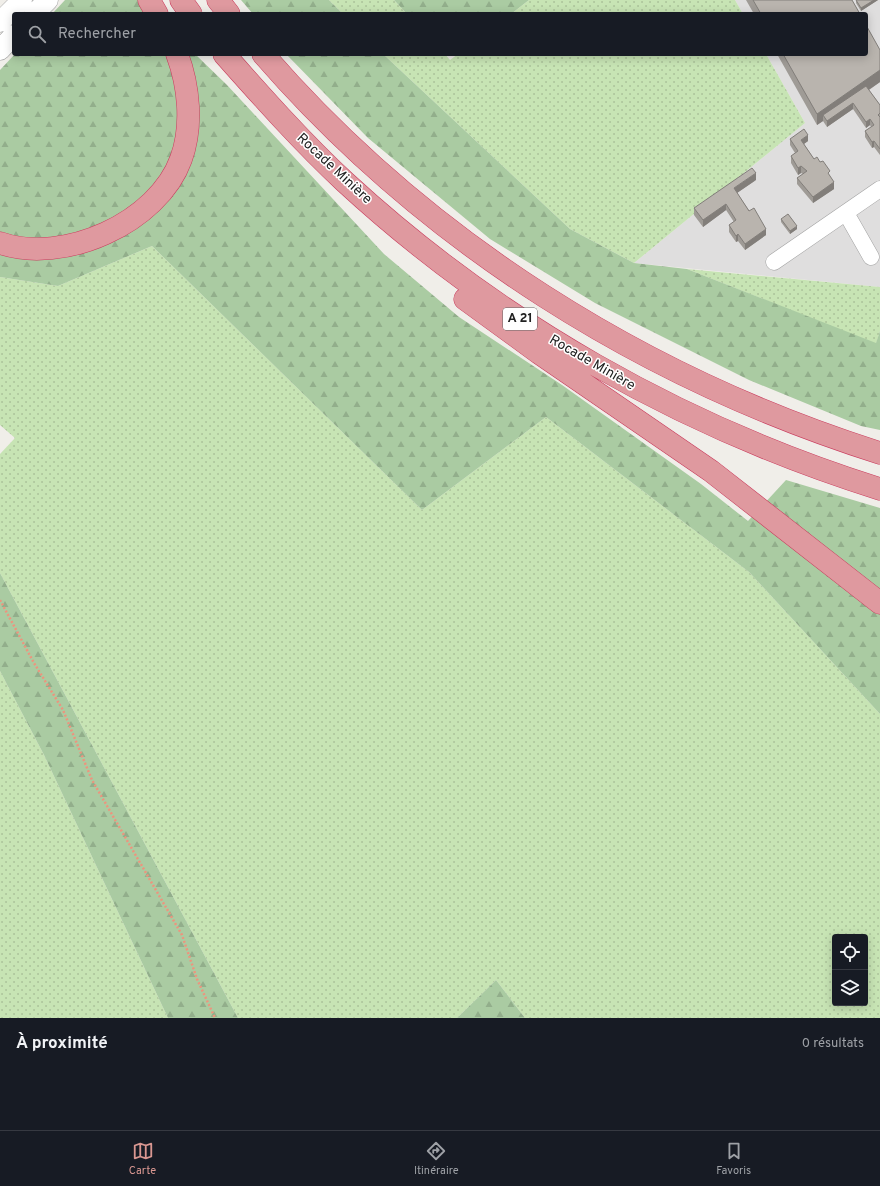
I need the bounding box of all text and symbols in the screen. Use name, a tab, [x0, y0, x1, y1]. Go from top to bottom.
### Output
search box	[12, 12, 868, 56]
icon: search	[26, 23, 48, 45]
text: Rechercher	[58, 25, 136, 44]
street label: Rocade Minière	[293, 130, 375, 208]
road number: A 21	[503, 308, 537, 330]
street label: Rocade Minière	[546, 332, 638, 394]
map controls	[832, 934, 868, 1006]
button: locate	[832, 934, 868, 970]
button: layers	[832, 970, 868, 1006]
text: À proximité	[16, 1033, 108, 1055]
text: 0 résultats	[802, 1036, 864, 1052]
tab: Carte	[129, 1140, 156, 1178]
tab: Itinéraire	[414, 1140, 459, 1178]
tab: Favoris	[716, 1140, 751, 1178]

